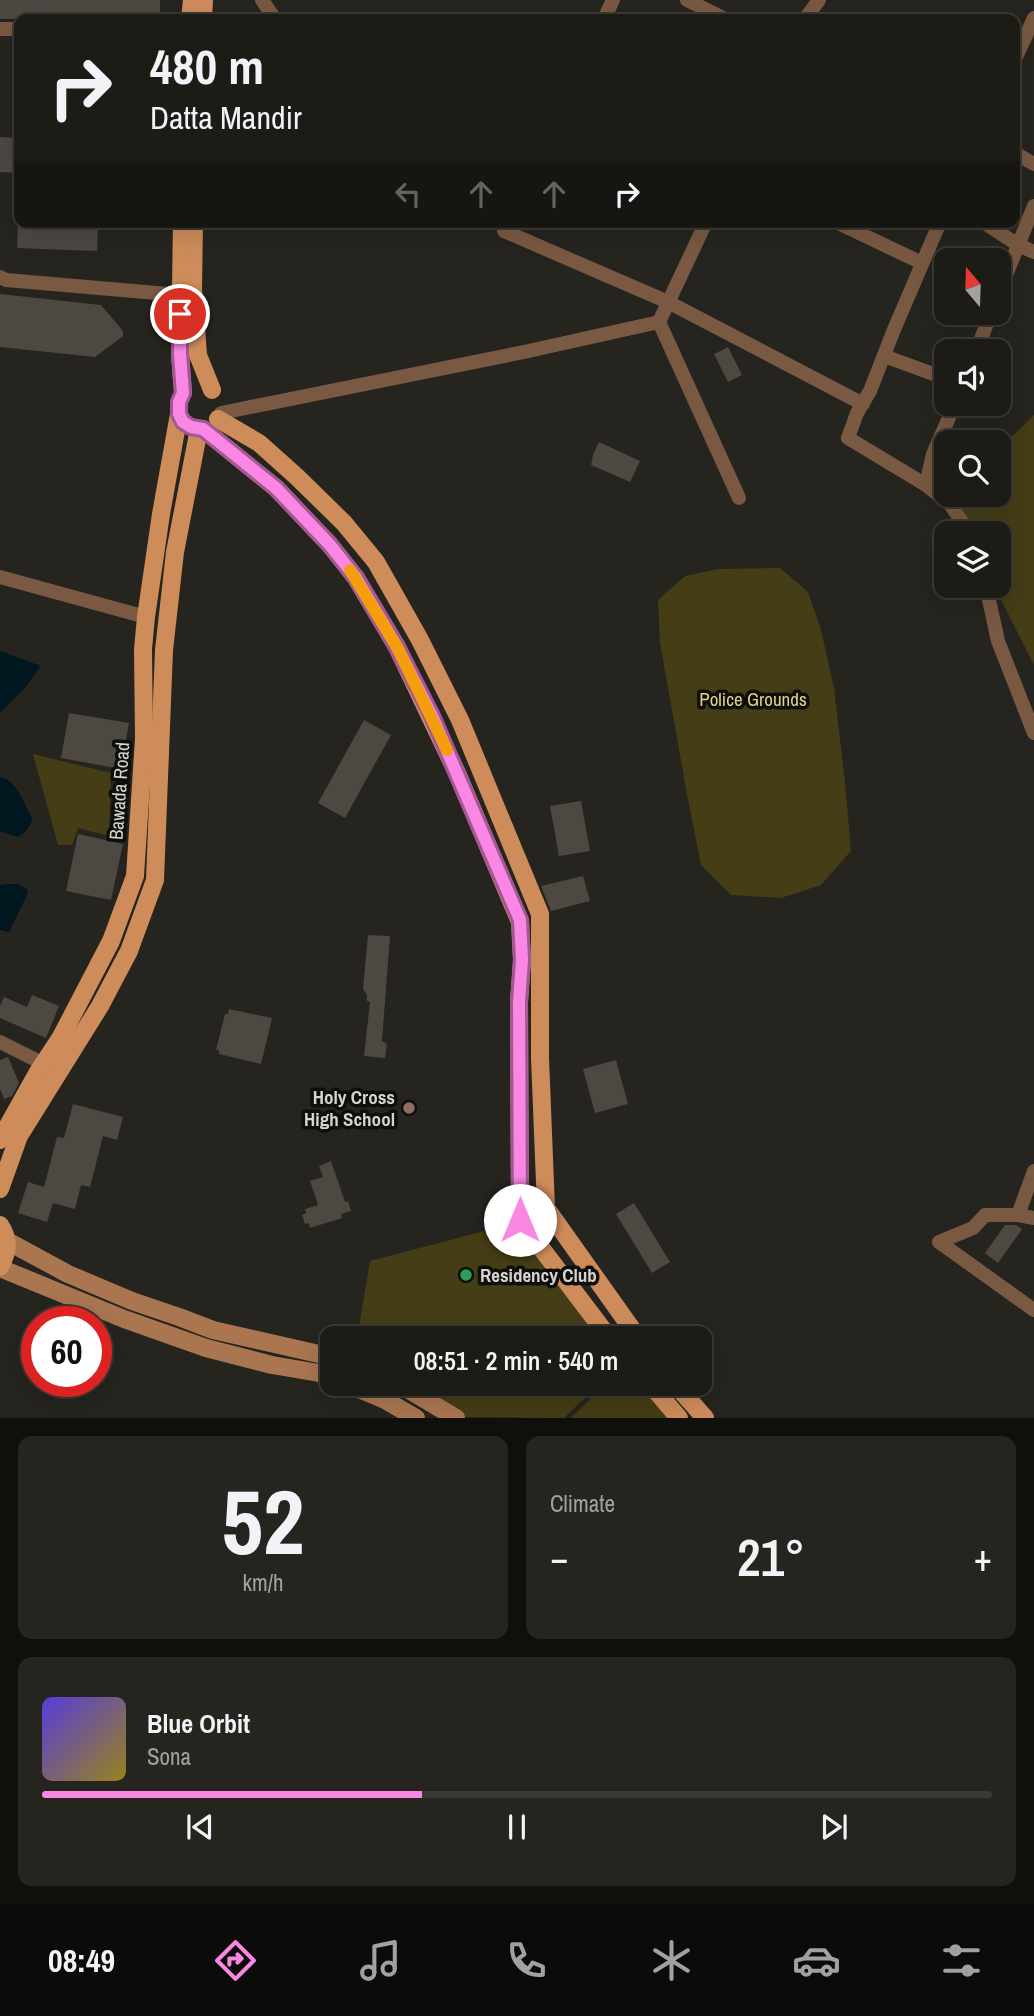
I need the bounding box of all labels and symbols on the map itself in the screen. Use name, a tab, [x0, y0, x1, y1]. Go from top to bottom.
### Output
north arrow	[934, 248, 1012, 326]
pin	[150, 284, 210, 344]
park label: Police Grounds	[699, 686, 807, 712]
street label: Bawada Road	[103, 741, 135, 841]
place label: Holy Cross High School	[304, 1084, 395, 1132]
marker: Holy Cross High School	[401, 1100, 417, 1116]
position arrow	[483, 1183, 557, 1257]
place label: Residency Club	[480, 1262, 597, 1288]
marker: Residency Club	[458, 1267, 474, 1283]
speed limit sign: 60	[21, 1306, 112, 1397]

